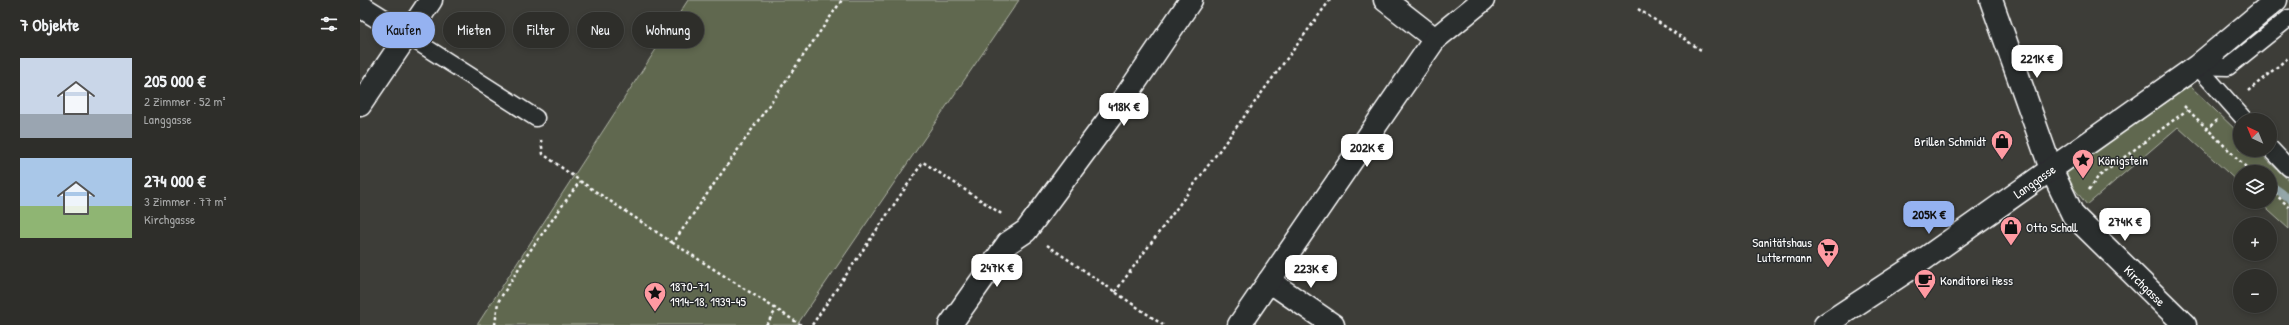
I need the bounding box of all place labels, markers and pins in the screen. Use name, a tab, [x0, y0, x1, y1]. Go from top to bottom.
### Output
pin: 221K €	[2004, 45, 2070, 79]
pin: 418K €	[1091, 93, 1157, 127]
shop icon: Brillen Schmidt	[1989, 128, 2015, 161]
place label: Brillen Schmidt	[1914, 132, 1987, 150]
pin: 202K €	[1334, 134, 1400, 168]
place icon: Königstein	[2070, 147, 2096, 180]
place label: Königstein	[2098, 151, 2148, 169]
pin: 205K €	[1896, 201, 1962, 235]
pin: 274K €	[2092, 208, 2158, 242]
shop icon: Otto Schall	[1998, 214, 2024, 247]
place label: Otto Schall	[2026, 218, 2078, 236]
place label: Sanitätshaus Luttermann	[1752, 233, 1812, 266]
supermarket icon: Sanitätshaus Luttermann	[1815, 236, 1841, 269]
pin: 247K €	[964, 254, 1030, 288]
pin: 223K €	[1278, 255, 1344, 289]
cafe icon: Konditorei Hess	[1912, 267, 1938, 300]
place label: Konditorei Hess	[1940, 271, 2013, 289]
place label: 1870-71, 1914-18, 1939-45	[670, 277, 747, 310]
place icon: 1870-71, 1914-18, 1939-45	[642, 280, 668, 313]

